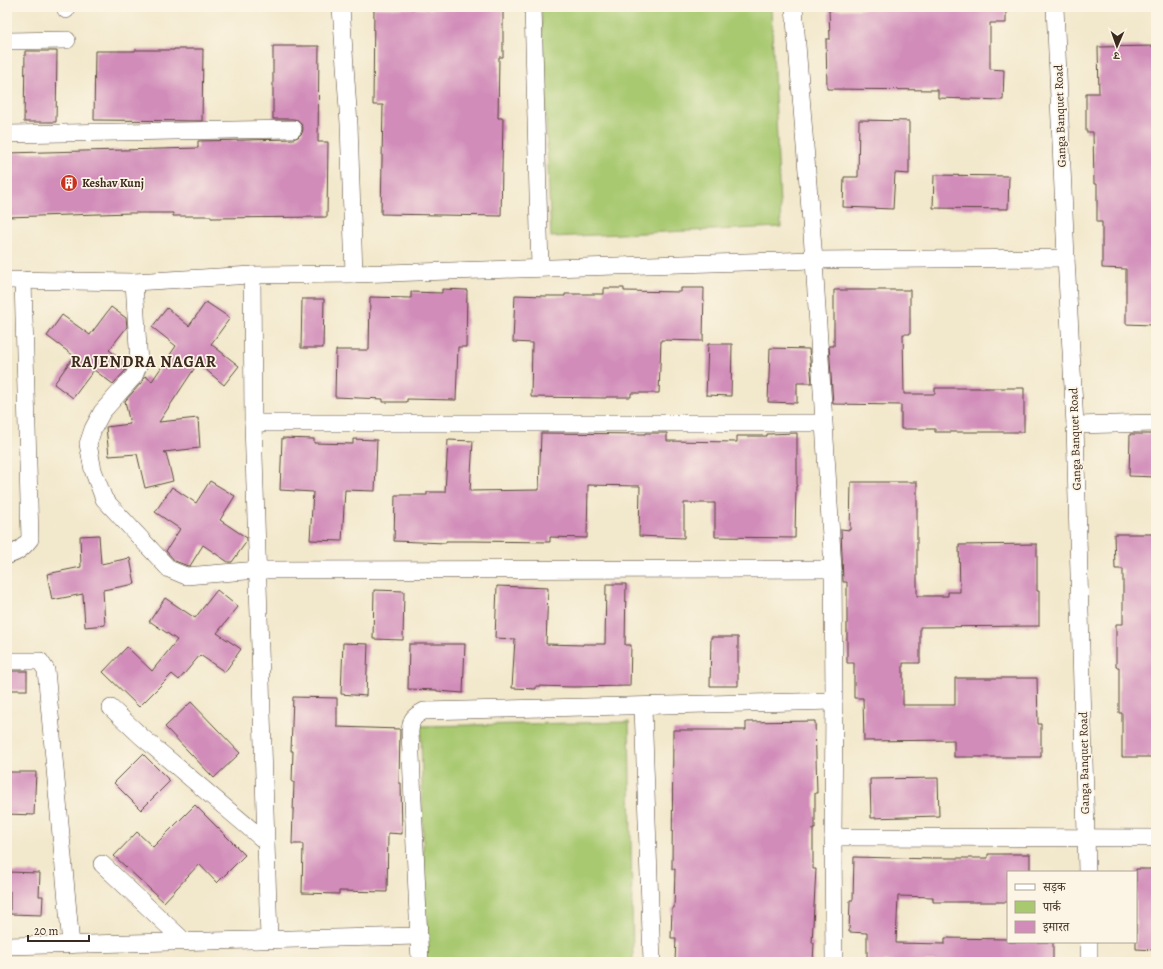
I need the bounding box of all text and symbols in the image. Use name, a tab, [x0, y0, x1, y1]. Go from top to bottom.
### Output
north arrow	[1097, 26, 1137, 66]
text: उ	[1112, 48, 1121, 63]
street label: Ganga Banquet Road	[1050, 64, 1070, 168]
building icon: Keshav Kunj	[59, 173, 79, 193]
place label: Keshav Kunj	[82, 175, 144, 191]
district label: RAJENDRA NAGAR	[71, 351, 217, 373]
street label: Ganga Banquet Road	[1065, 387, 1085, 491]
street label: Ganga Banquet Road	[1075, 711, 1093, 814]
legend	[1007, 871, 1137, 943]
text: सड़क	[1042, 879, 1067, 895]
text: पार्क	[1042, 899, 1062, 915]
scale bar	[28, 917, 89, 943]
text: इमारत	[1042, 919, 1070, 935]
text: 20 m	[34, 923, 58, 939]

